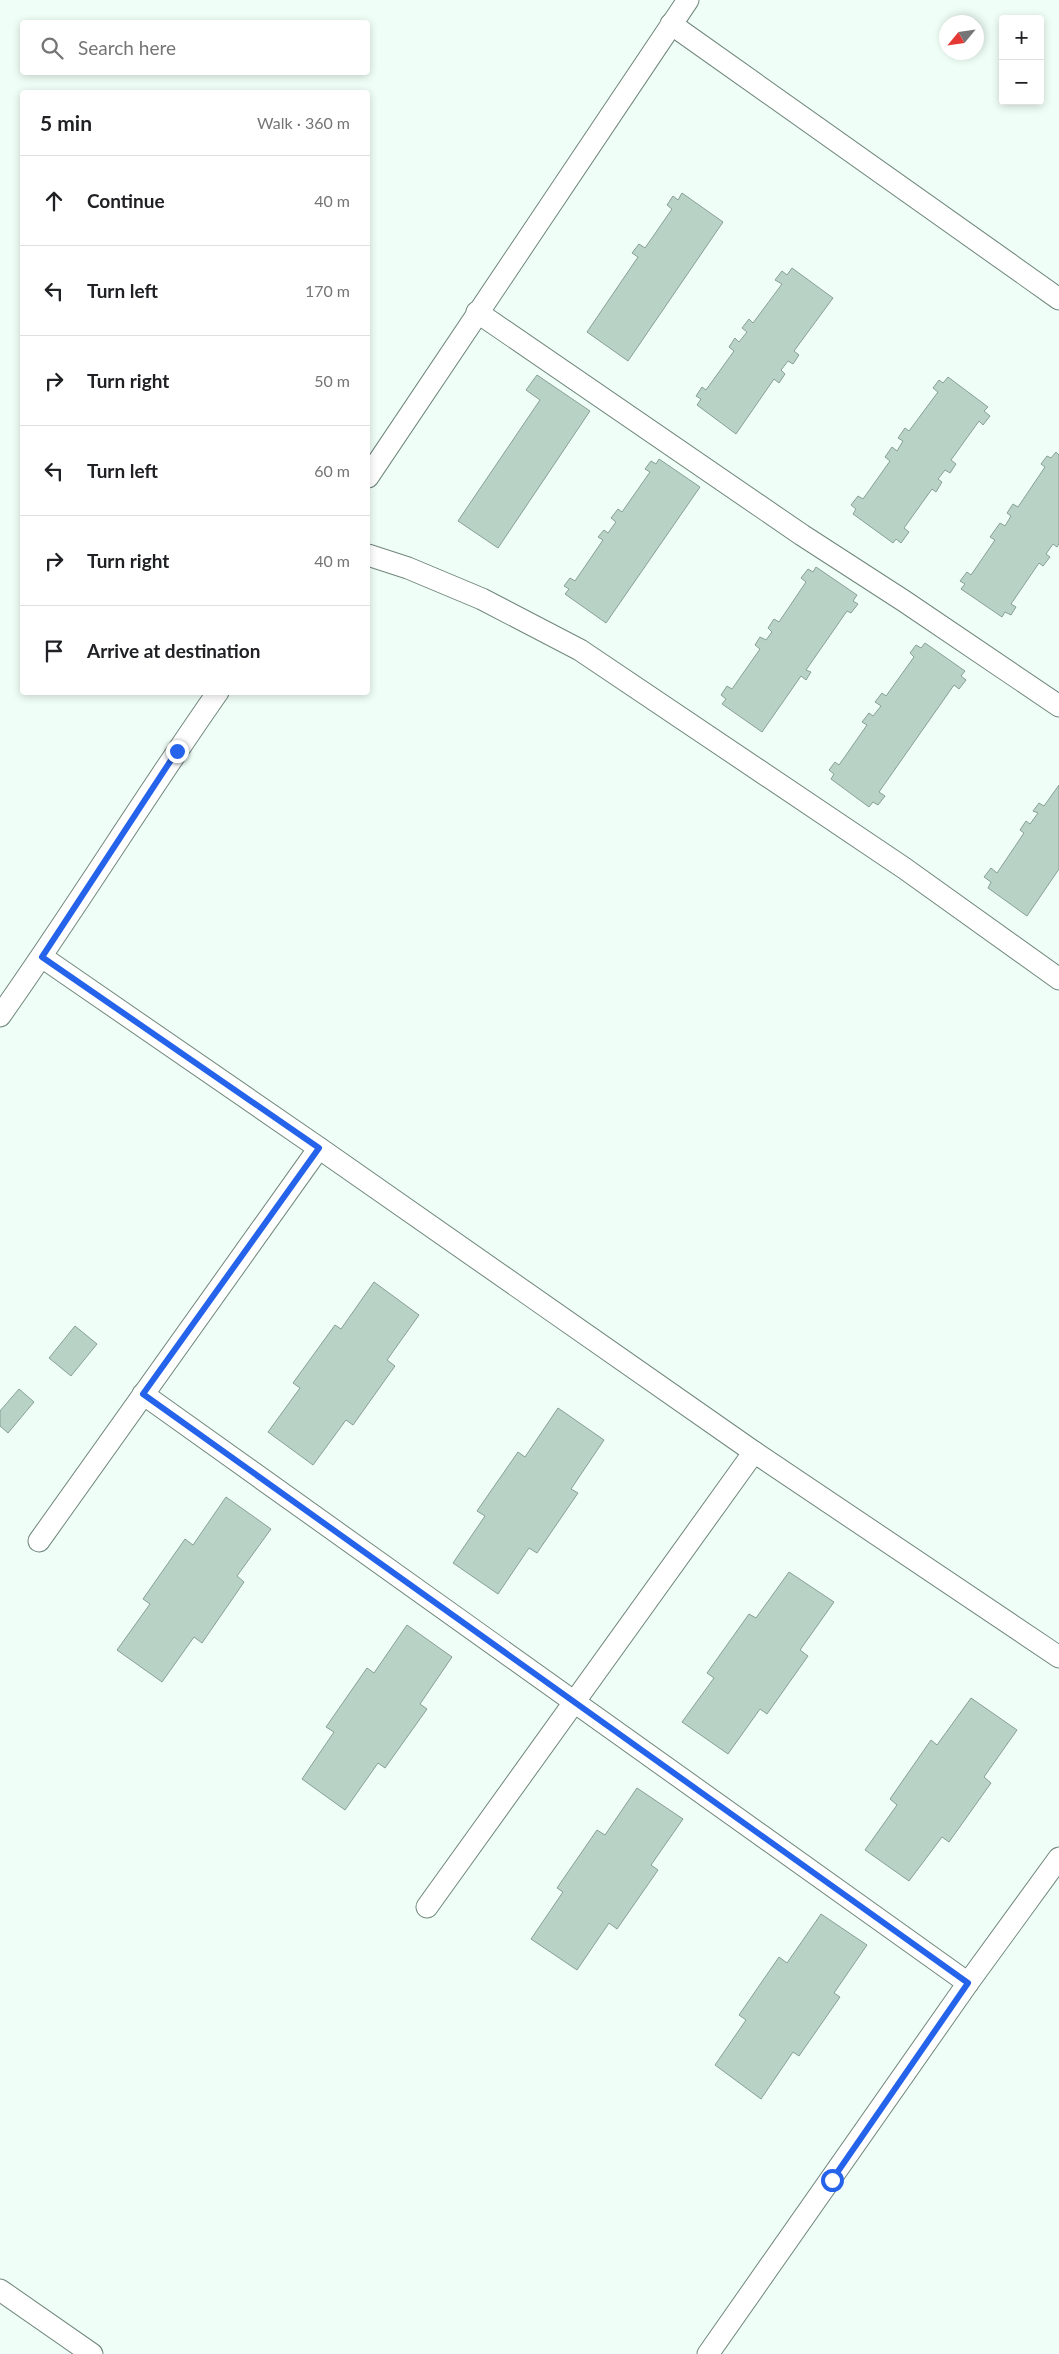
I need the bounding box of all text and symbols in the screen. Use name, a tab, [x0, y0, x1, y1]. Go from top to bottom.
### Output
north arrow	[939, 15, 984, 60]
map controls	[999, 15, 1044, 105]
button: +	[999, 15, 1044, 60]
search box	[20, 20, 370, 75]
icon: search	[38, 34, 66, 62]
text: Search here	[78, 36, 176, 59]
button: −	[999, 60, 1044, 105]
text: 5 min	[40, 110, 92, 135]
text: Walk · 360 m	[257, 113, 350, 132]
icon: ahead	[40, 187, 68, 215]
text: Continue	[87, 189, 165, 212]
text: 40 m	[314, 191, 350, 210]
icon: left	[40, 277, 68, 305]
text: Turn left	[87, 279, 158, 302]
text: 170 m	[305, 281, 350, 300]
icon: right	[40, 367, 68, 395]
text: Turn right	[87, 369, 169, 392]
text: 50 m	[314, 371, 350, 390]
icon: left	[40, 457, 68, 485]
text: Turn left	[87, 459, 158, 482]
text: 60 m	[314, 461, 350, 480]
icon: right	[40, 547, 68, 575]
text: Turn right	[87, 549, 169, 572]
text: 40 m	[314, 551, 350, 570]
icon: arrive	[40, 637, 68, 665]
text: Arrive at destination	[87, 639, 260, 662]
route end	[166, 740, 189, 763]
route start	[821, 2169, 844, 2192]

